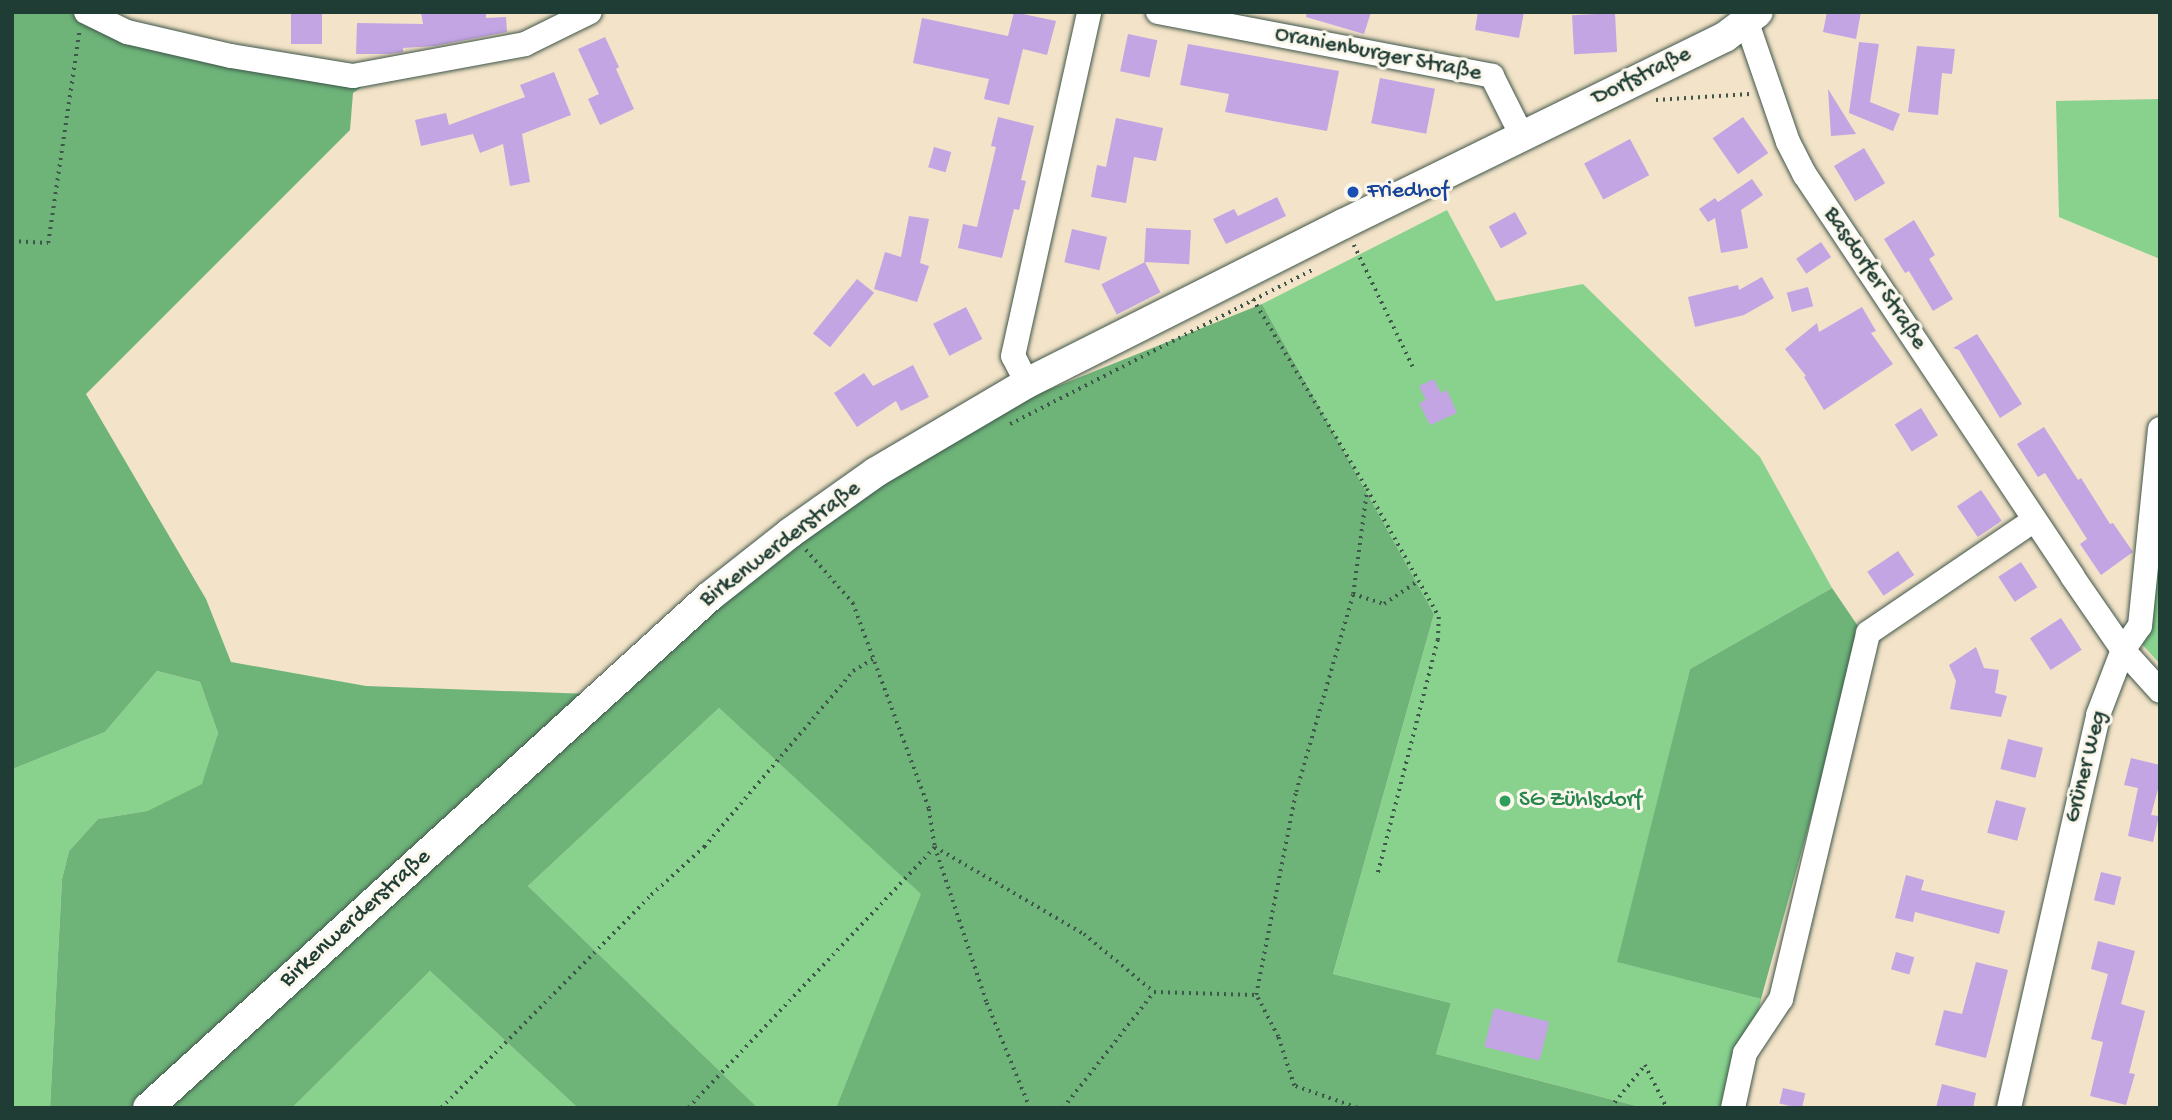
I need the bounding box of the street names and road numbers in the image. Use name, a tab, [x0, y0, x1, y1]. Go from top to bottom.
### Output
street label: Oranienburger Straße	[1272, 21, 1484, 89]
street label: Dorfstraße	[1588, 41, 1696, 113]
street label: Basdorfer Straße	[1816, 203, 1932, 355]
street label: Birkenwerderstraße	[695, 476, 867, 614]
street label: Grüner Weg	[2060, 708, 2114, 826]
street label: Birkenwerderstraße	[275, 844, 437, 994]

